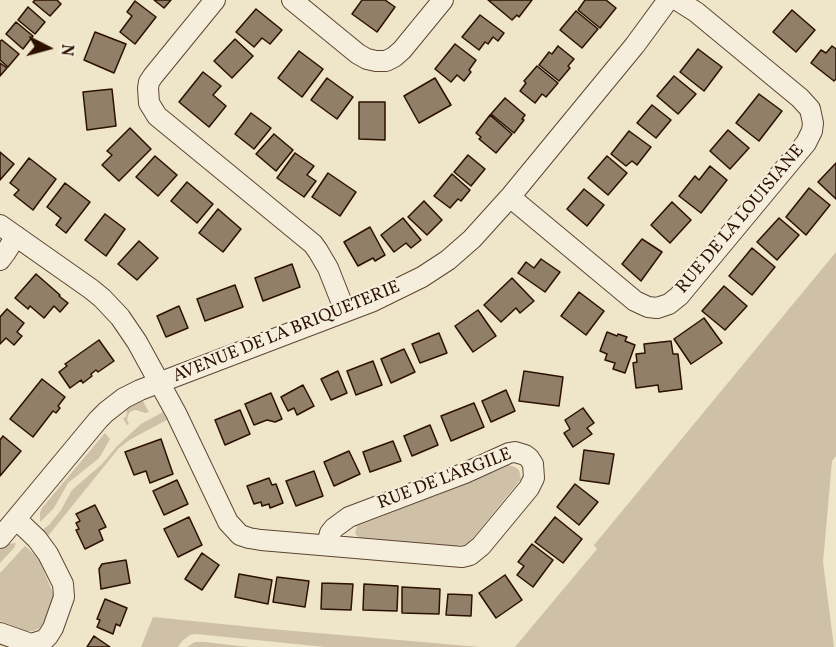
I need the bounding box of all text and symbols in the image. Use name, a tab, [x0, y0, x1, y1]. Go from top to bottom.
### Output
north arrow	[18, 18, 78, 78]
text: N	[54, 43, 77, 57]
street label: RUE DE LA LOUISIANE	[672, 141, 810, 299]
street label: AVENUE DE LA BRIQUETERIE	[170, 277, 404, 389]
street label: RUE DE L'ARGILE	[375, 444, 515, 516]

